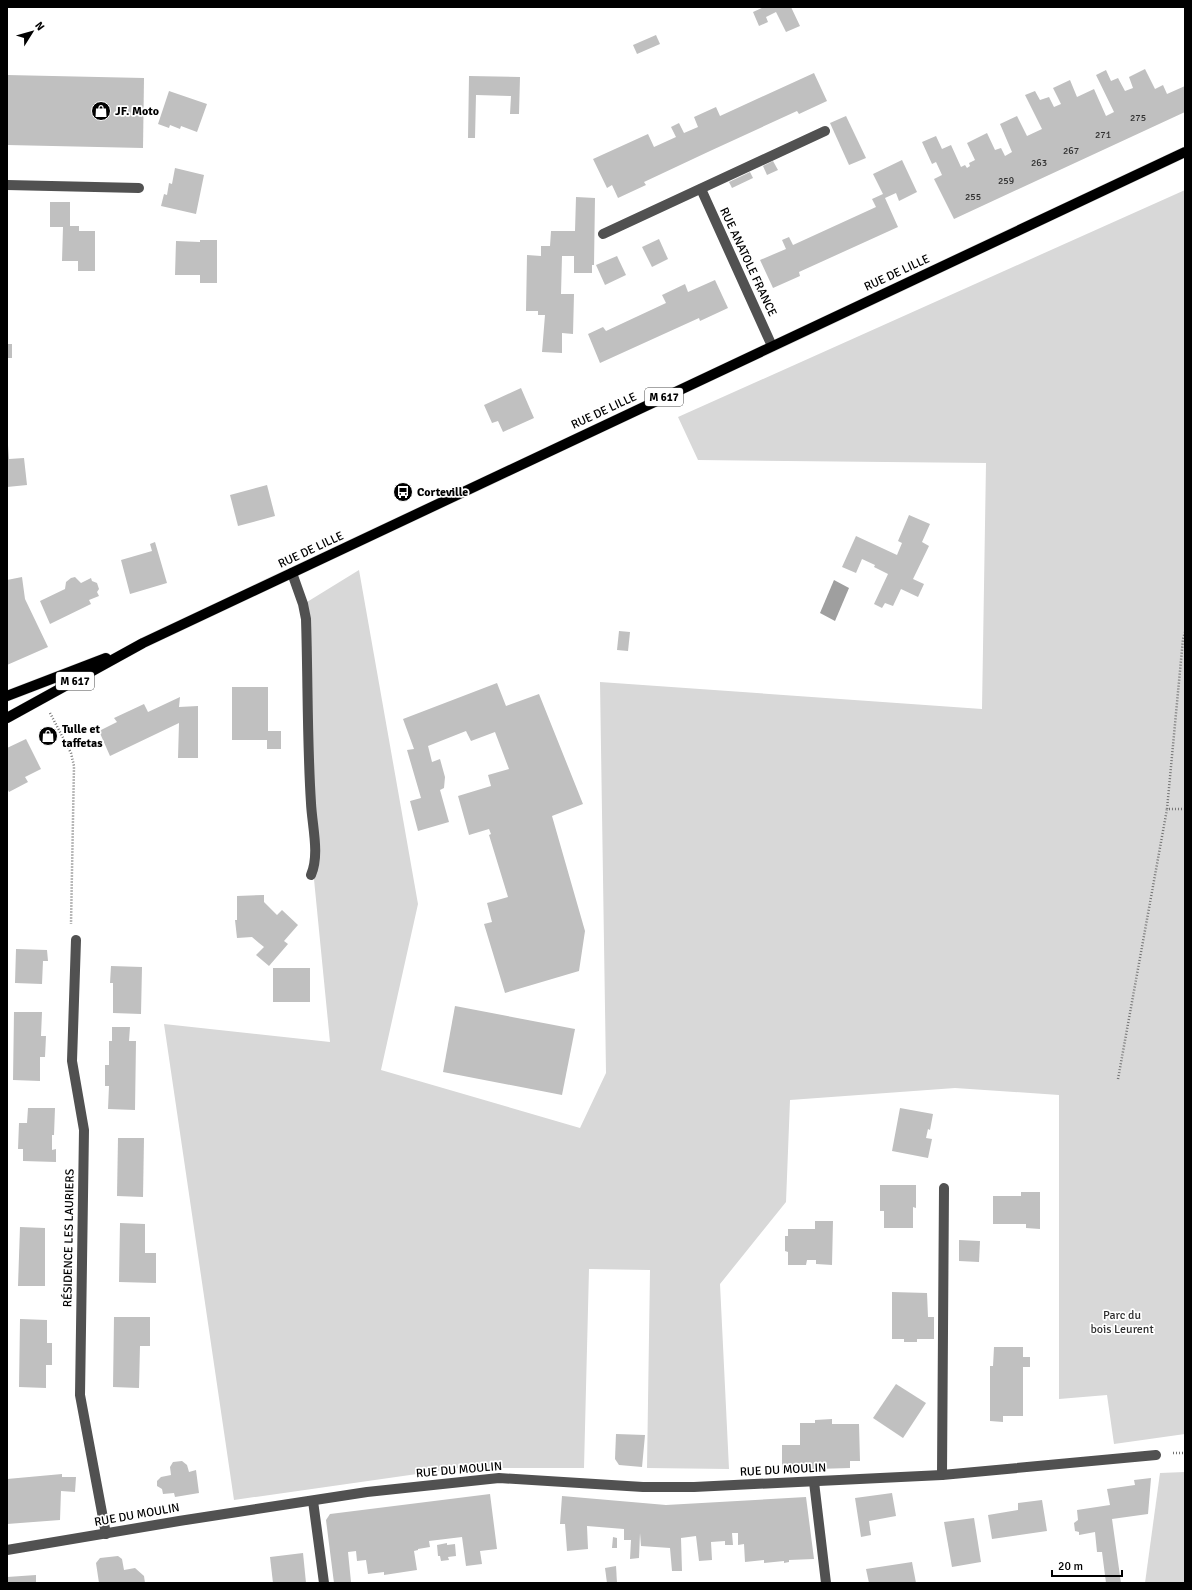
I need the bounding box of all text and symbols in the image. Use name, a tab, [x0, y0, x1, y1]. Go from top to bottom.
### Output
north arrow	[12, 12, 52, 52]
text: N	[32, 19, 47, 33]
shop icon: JF. Moto	[90, 100, 112, 122]
place label: JF. Moto	[115, 104, 159, 119]
house number: 275	[1130, 112, 1146, 124]
house number: 271	[1095, 129, 1111, 141]
house number: 267	[1063, 145, 1079, 157]
house number: 263	[1031, 157, 1047, 169]
house number: 259	[998, 175, 1014, 187]
house number: 255	[965, 191, 981, 203]
street label: RUE ANATOLE FRANCE	[716, 205, 780, 319]
street label: RUE DE LILLE	[862, 251, 932, 295]
road number: M 617	[645, 388, 683, 406]
street label: RUE DE LILLE	[569, 389, 639, 433]
bus stop icon: Corteville	[392, 481, 414, 503]
place label: Corteville	[417, 485, 468, 500]
street label: RUE DE LILLE	[276, 528, 346, 572]
road number: M 617	[56, 672, 94, 690]
place label: Tulle et taffetas	[61, 722, 103, 751]
shop icon: Tulle et taffetas	[37, 725, 59, 747]
street label: RÉSIDENCE LES LAURIERS	[60, 1168, 78, 1307]
park label: Parc du bois Leurent	[1090, 1308, 1154, 1337]
street label: RUE DU MOULIN	[415, 1459, 503, 1481]
street label: RUE DU MOULIN	[739, 1460, 827, 1480]
street label: RUE DU MOULIN	[93, 1500, 181, 1530]
scale bar	[1052, 1552, 1122, 1578]
text: 20 m	[1058, 1559, 1083, 1574]

